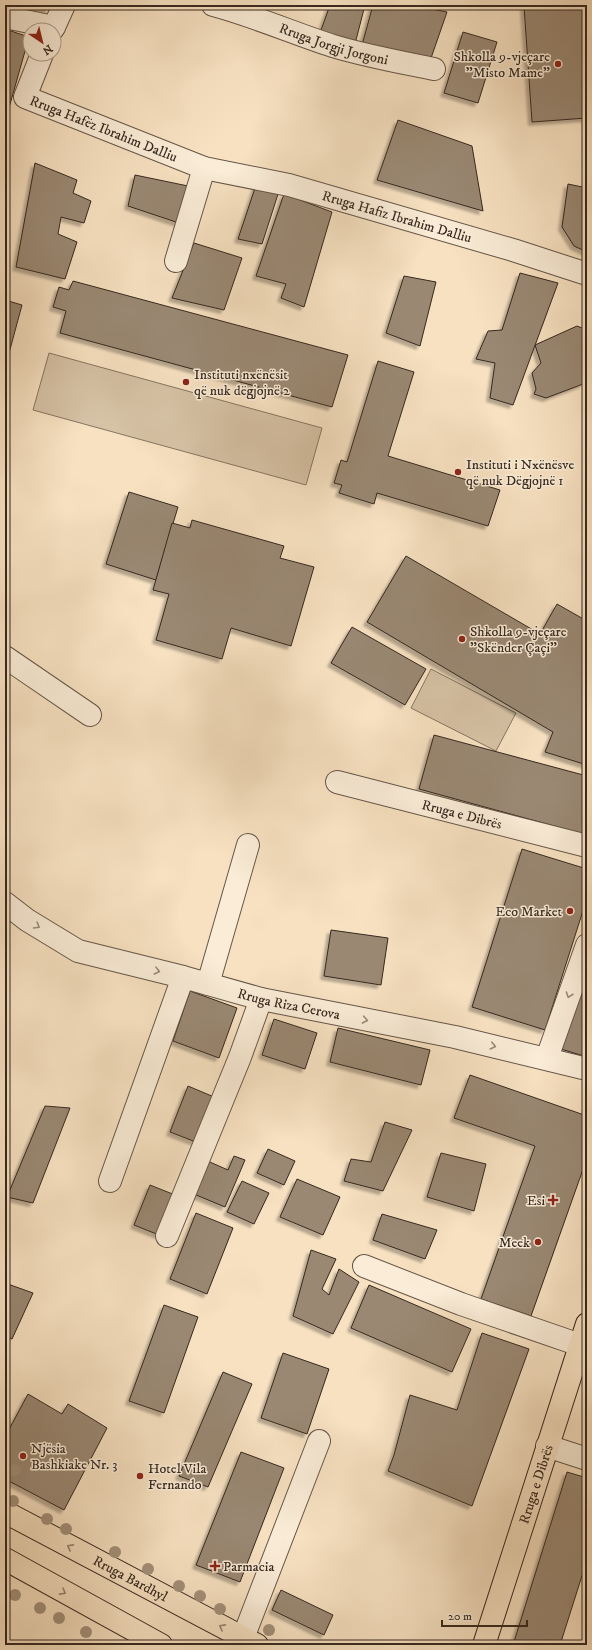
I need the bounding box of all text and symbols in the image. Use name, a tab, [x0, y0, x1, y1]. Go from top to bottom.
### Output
street label: Rruga Jorgji Jorgoni	[276, 20, 390, 70]
north arrow	[22, 22, 62, 62]
text: N	[39, 41, 55, 58]
place label: Shkolla 9-vjeçare "Misto Mame"	[453, 48, 550, 82]
marker: Shkolla 9-vjeçare "Misto Mame"	[553, 59, 563, 69]
street label: Rruga Hafëz Ibrahim Dalliu	[27, 92, 180, 167]
street label: Rruga Hafiz Ibrahim Dalliu	[320, 187, 474, 248]
place label: Instituti nxënësit që nuk dëgjojnë 2	[194, 366, 290, 400]
marker: Instituti nxënësit që nuk dëgjojnë 2	[181, 377, 191, 387]
place label: Instituti i Nxënësve që nuk Dëgjojnë 1	[466, 456, 574, 490]
marker: Instituti i Nxënësve që nuk Dëgjojnë 1	[453, 467, 463, 477]
place label: Shkolla 9-vjeçare "Skënder Çaçi"	[470, 623, 567, 657]
marker: Shkolla 9-vjeçare "Skënder Çaçi"	[457, 634, 467, 644]
street label: Rruga e Dibrës	[420, 796, 504, 834]
place label: Eco Market	[495, 903, 563, 921]
marker: Eco Market	[565, 906, 575, 916]
one-way arrow	[32, 921, 40, 928]
one-way arrow	[154, 966, 160, 974]
street label: Rruga Riza Cerova	[235, 985, 342, 1024]
one-way arrow	[566, 991, 574, 998]
one-way arrow	[362, 1015, 368, 1023]
one-way arrow	[489, 1041, 496, 1050]
place label: Esi	[527, 1192, 545, 1210]
marker: Esi	[548, 1195, 558, 1205]
place label: Meek	[499, 1234, 530, 1252]
marker: Meek	[533, 1237, 543, 1247]
place label: Njësia Bashkiake Nr. 3	[31, 1440, 118, 1474]
street label: Rruga e Dibrës	[515, 1442, 558, 1526]
marker: Njësia Bashkiake Nr. 3	[18, 1451, 28, 1461]
place label: Hotel Vila Fernando	[148, 1460, 206, 1494]
marker: Hotel Vila Fernando	[135, 1471, 145, 1481]
one-way arrow	[67, 1544, 74, 1551]
street label: Rruga Bardhyl	[90, 1552, 171, 1607]
place label: Parmacia	[223, 1558, 274, 1576]
marker: Parmacia	[210, 1561, 220, 1571]
one-way arrow	[59, 1587, 67, 1594]
scale bar	[442, 1602, 527, 1628]
text: 20 m	[448, 1609, 472, 1624]
one-way arrow	[219, 1624, 227, 1631]

